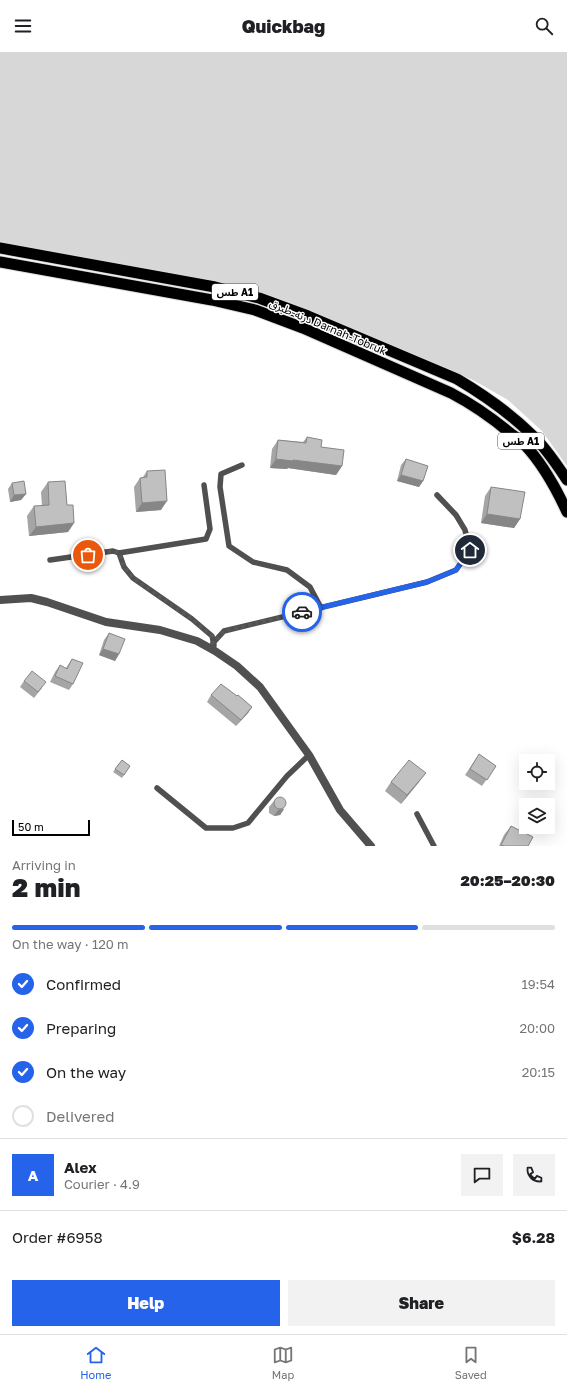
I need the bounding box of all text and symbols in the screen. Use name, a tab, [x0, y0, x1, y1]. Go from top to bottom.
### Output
icon: menu	[12, 15, 34, 37]
text: Quickbag	[242, 15, 325, 37]
icon: search	[533, 15, 555, 37]
road number: طس A1	[212, 284, 258, 300]
street label: درنه-طبرق Darnah-Tobruk	[267, 296, 389, 358]
road number: طس A1	[498, 433, 544, 449]
pin	[453, 533, 487, 567]
pin	[71, 538, 105, 572]
icon: home	[459, 539, 481, 561]
icon: bag	[77, 544, 99, 566]
courier	[282, 592, 322, 632]
icon: car	[291, 601, 313, 623]
map controls	[519, 754, 555, 834]
button: locate	[519, 754, 555, 790]
button: layers	[519, 798, 555, 834]
scale bar	[12, 818, 90, 837]
text: 50 m	[18, 820, 44, 833]
text: Arriving in	[12, 857, 76, 873]
text: 20:25–20:30	[461, 871, 555, 889]
text: 2 min	[12, 872, 80, 903]
text: On the way · 120 m	[12, 936, 129, 952]
icon: check	[12, 973, 34, 995]
text: Confirmed	[46, 975, 121, 993]
text: 19:54	[521, 976, 555, 992]
icon: check	[12, 1017, 34, 1039]
text: Preparing	[46, 1019, 116, 1037]
text: 20:00	[519, 1020, 555, 1036]
icon: check	[12, 1061, 34, 1083]
text: On the way	[46, 1063, 126, 1081]
text: 20:15	[522, 1064, 555, 1080]
text: Delivered	[46, 1107, 114, 1125]
button: chat	[461, 1154, 503, 1196]
button: phone	[513, 1154, 555, 1196]
text: Alex	[64, 1158, 97, 1176]
text: A	[28, 1166, 38, 1184]
text: Courier · 4.9	[64, 1176, 140, 1192]
text: Order #6958	[12, 1228, 103, 1246]
text: $6.28	[512, 1228, 555, 1246]
button: Help	[12, 1280, 280, 1326]
button: Share	[288, 1280, 555, 1326]
tab: Home	[80, 1344, 111, 1381]
tab: Map	[272, 1344, 294, 1381]
tab: Saved	[455, 1344, 487, 1381]

